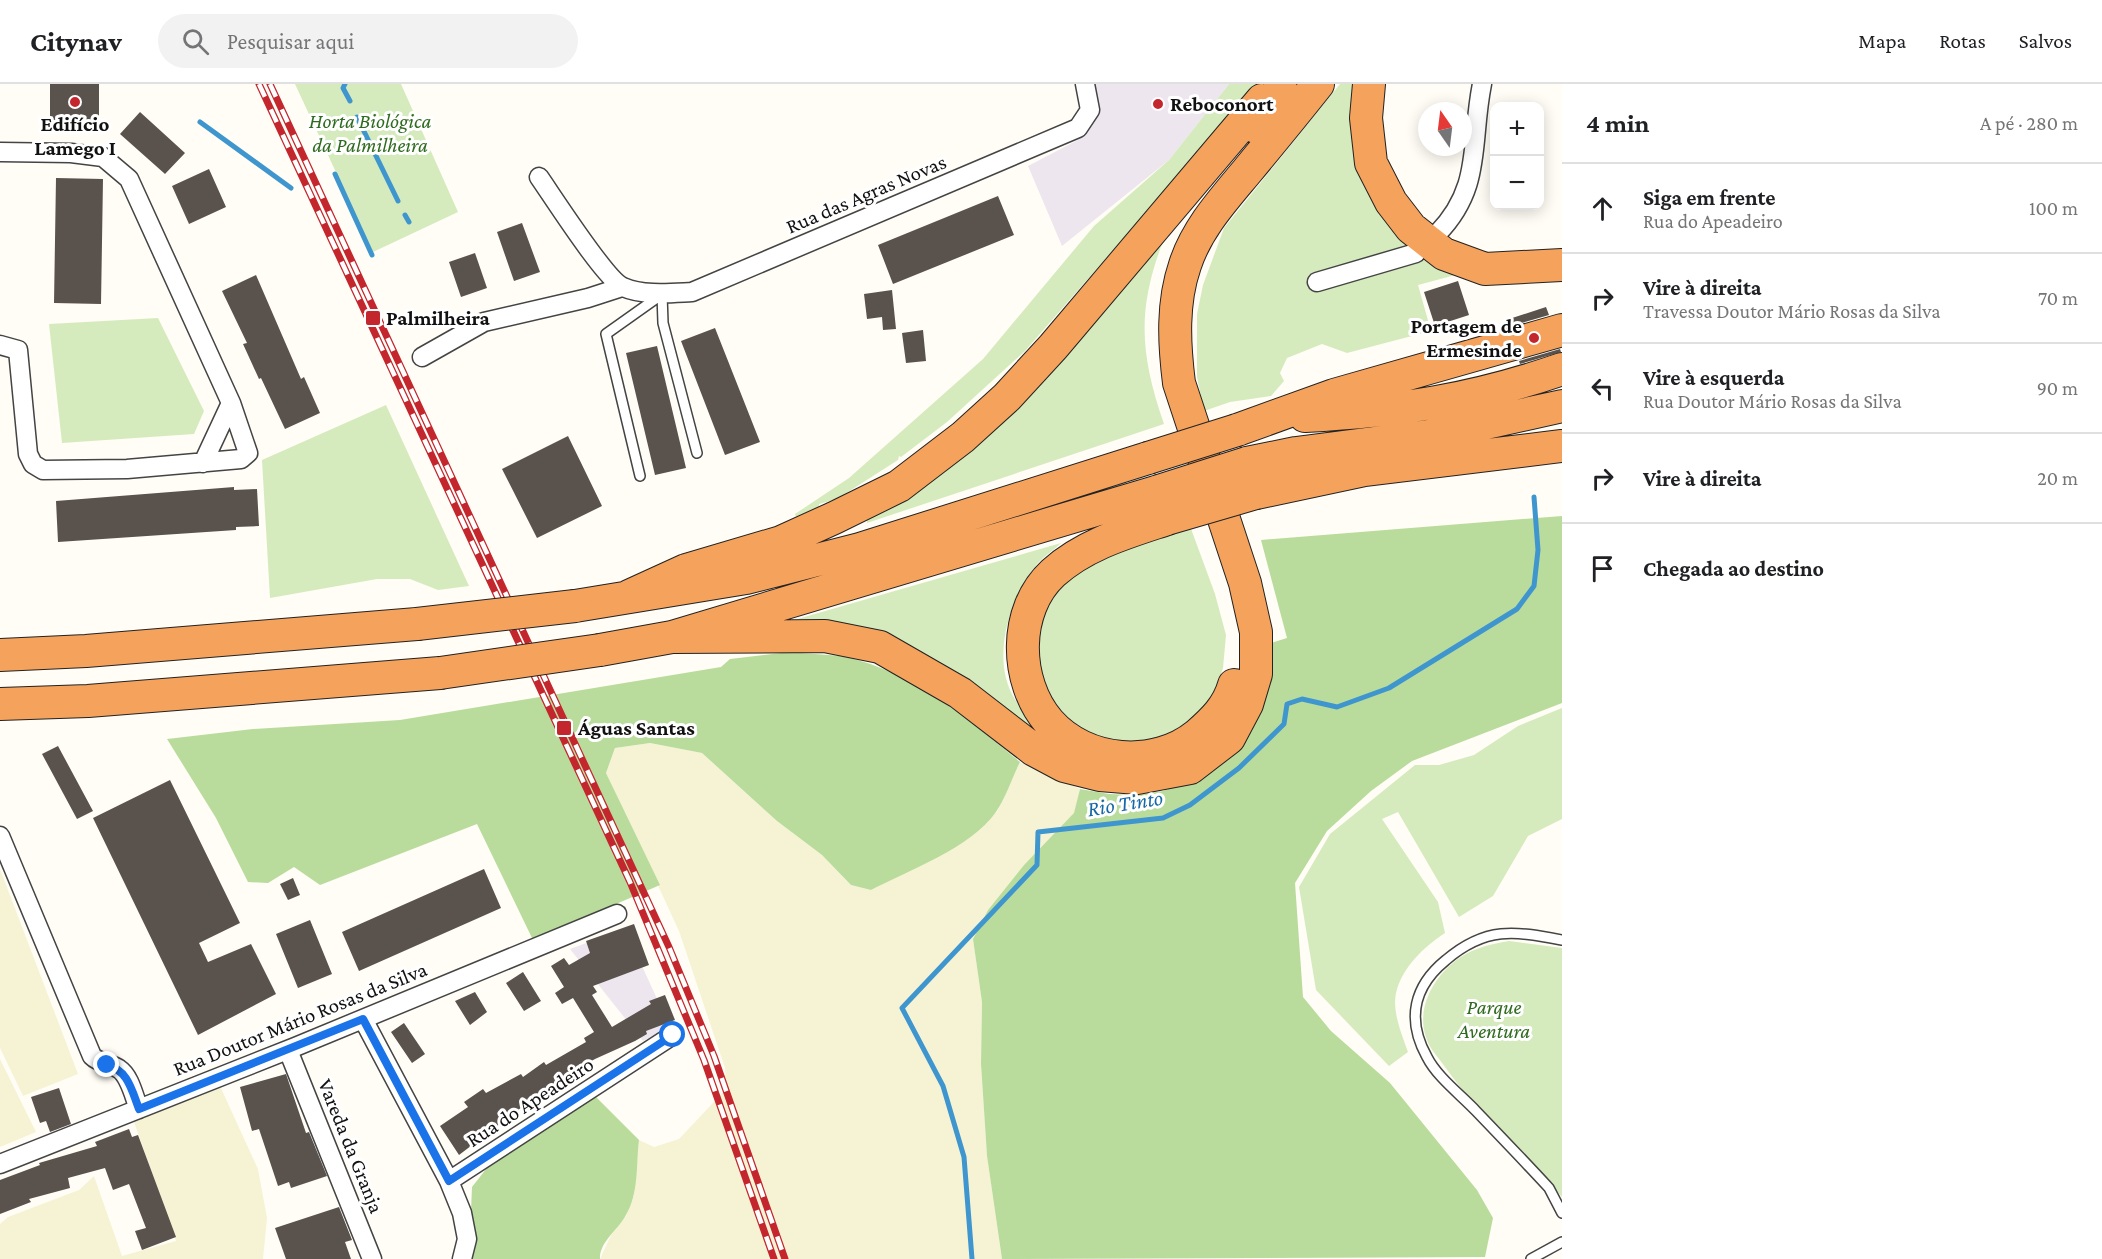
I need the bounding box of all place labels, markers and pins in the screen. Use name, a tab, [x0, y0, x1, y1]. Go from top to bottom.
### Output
place label: Reboconort	[1170, 92, 1274, 116]
marker: Edifício Lamego I	[68, 95, 82, 109]
marker: Reboconort	[1151, 97, 1165, 111]
place label: Edifício Lamego I	[34, 112, 116, 160]
place label: Palmilheira	[386, 306, 491, 330]
marker: Palmilheira	[364, 309, 382, 327]
place label: Portagem de Ermesinde	[1410, 314, 1522, 362]
marker: Portagem de Ermesinde	[1527, 331, 1541, 345]
place label: Águas Santas	[577, 716, 695, 740]
marker: Águas Santas	[555, 719, 573, 737]

